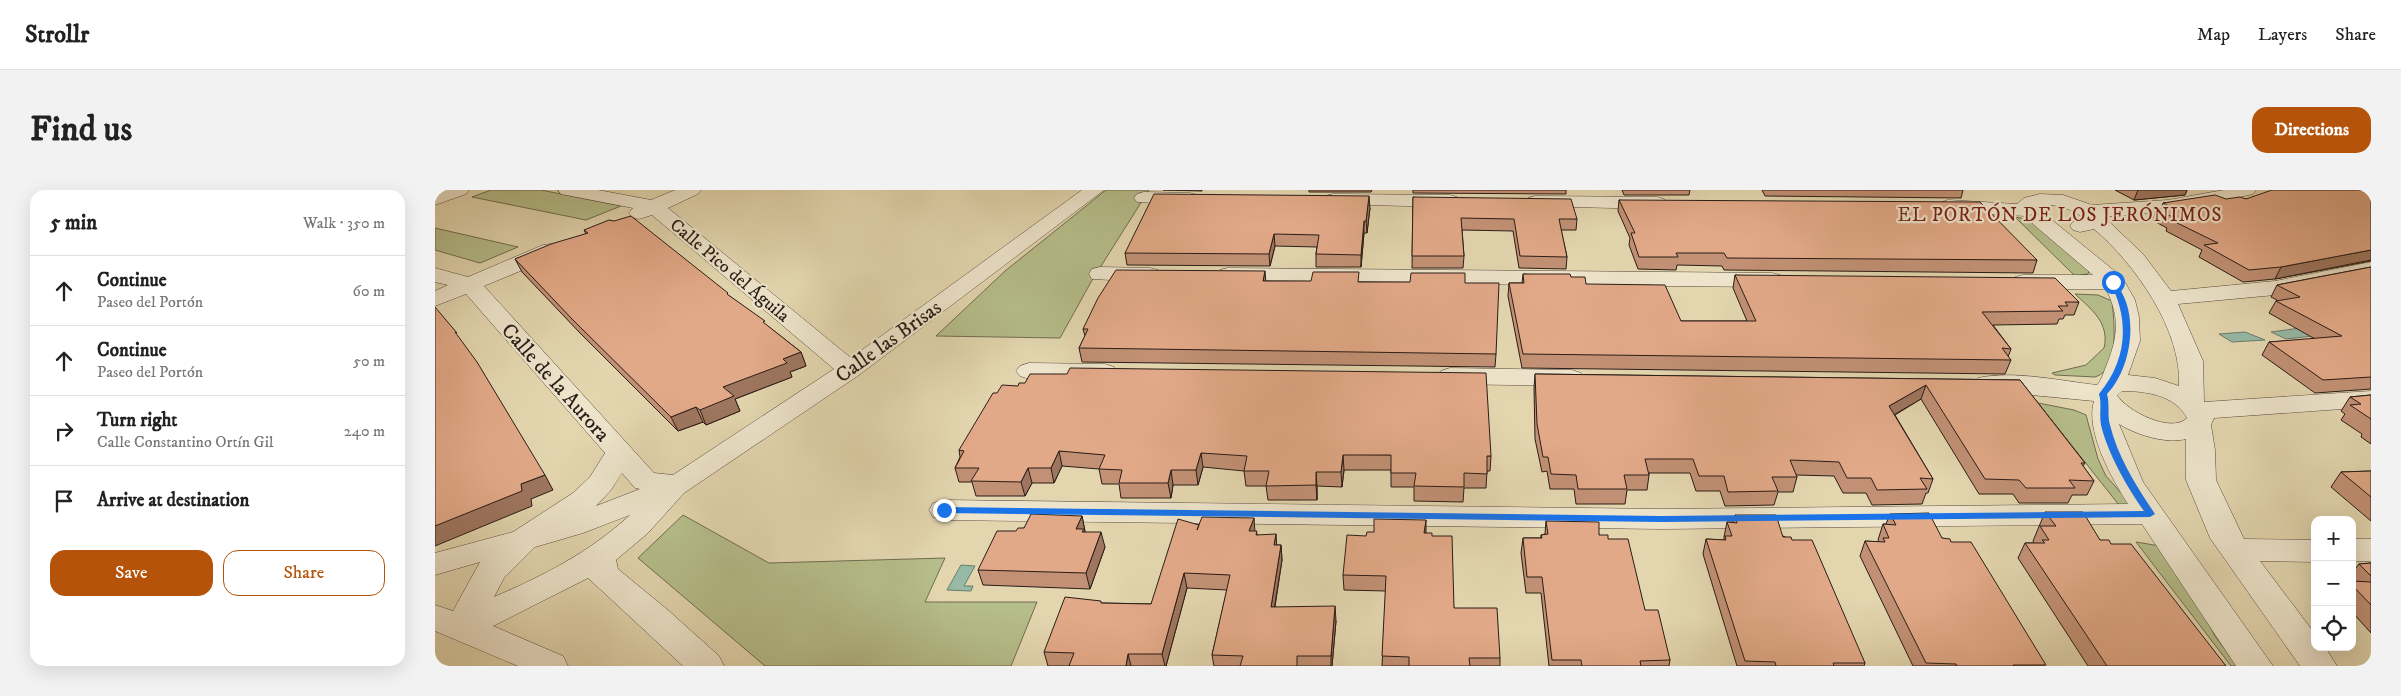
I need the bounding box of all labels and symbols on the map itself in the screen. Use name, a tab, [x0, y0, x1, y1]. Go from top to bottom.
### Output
district label: EL PORTÓN DE LOS JERÓNIMOS	[1898, 202, 2222, 227]
street label: Calle Pico del Águila	[665, 214, 795, 327]
route start	[2102, 271, 2125, 294]
street label: Calle las Brisas	[830, 295, 947, 389]
street label: Calle de la Aurora	[495, 318, 615, 447]
route end	[933, 499, 956, 522]

